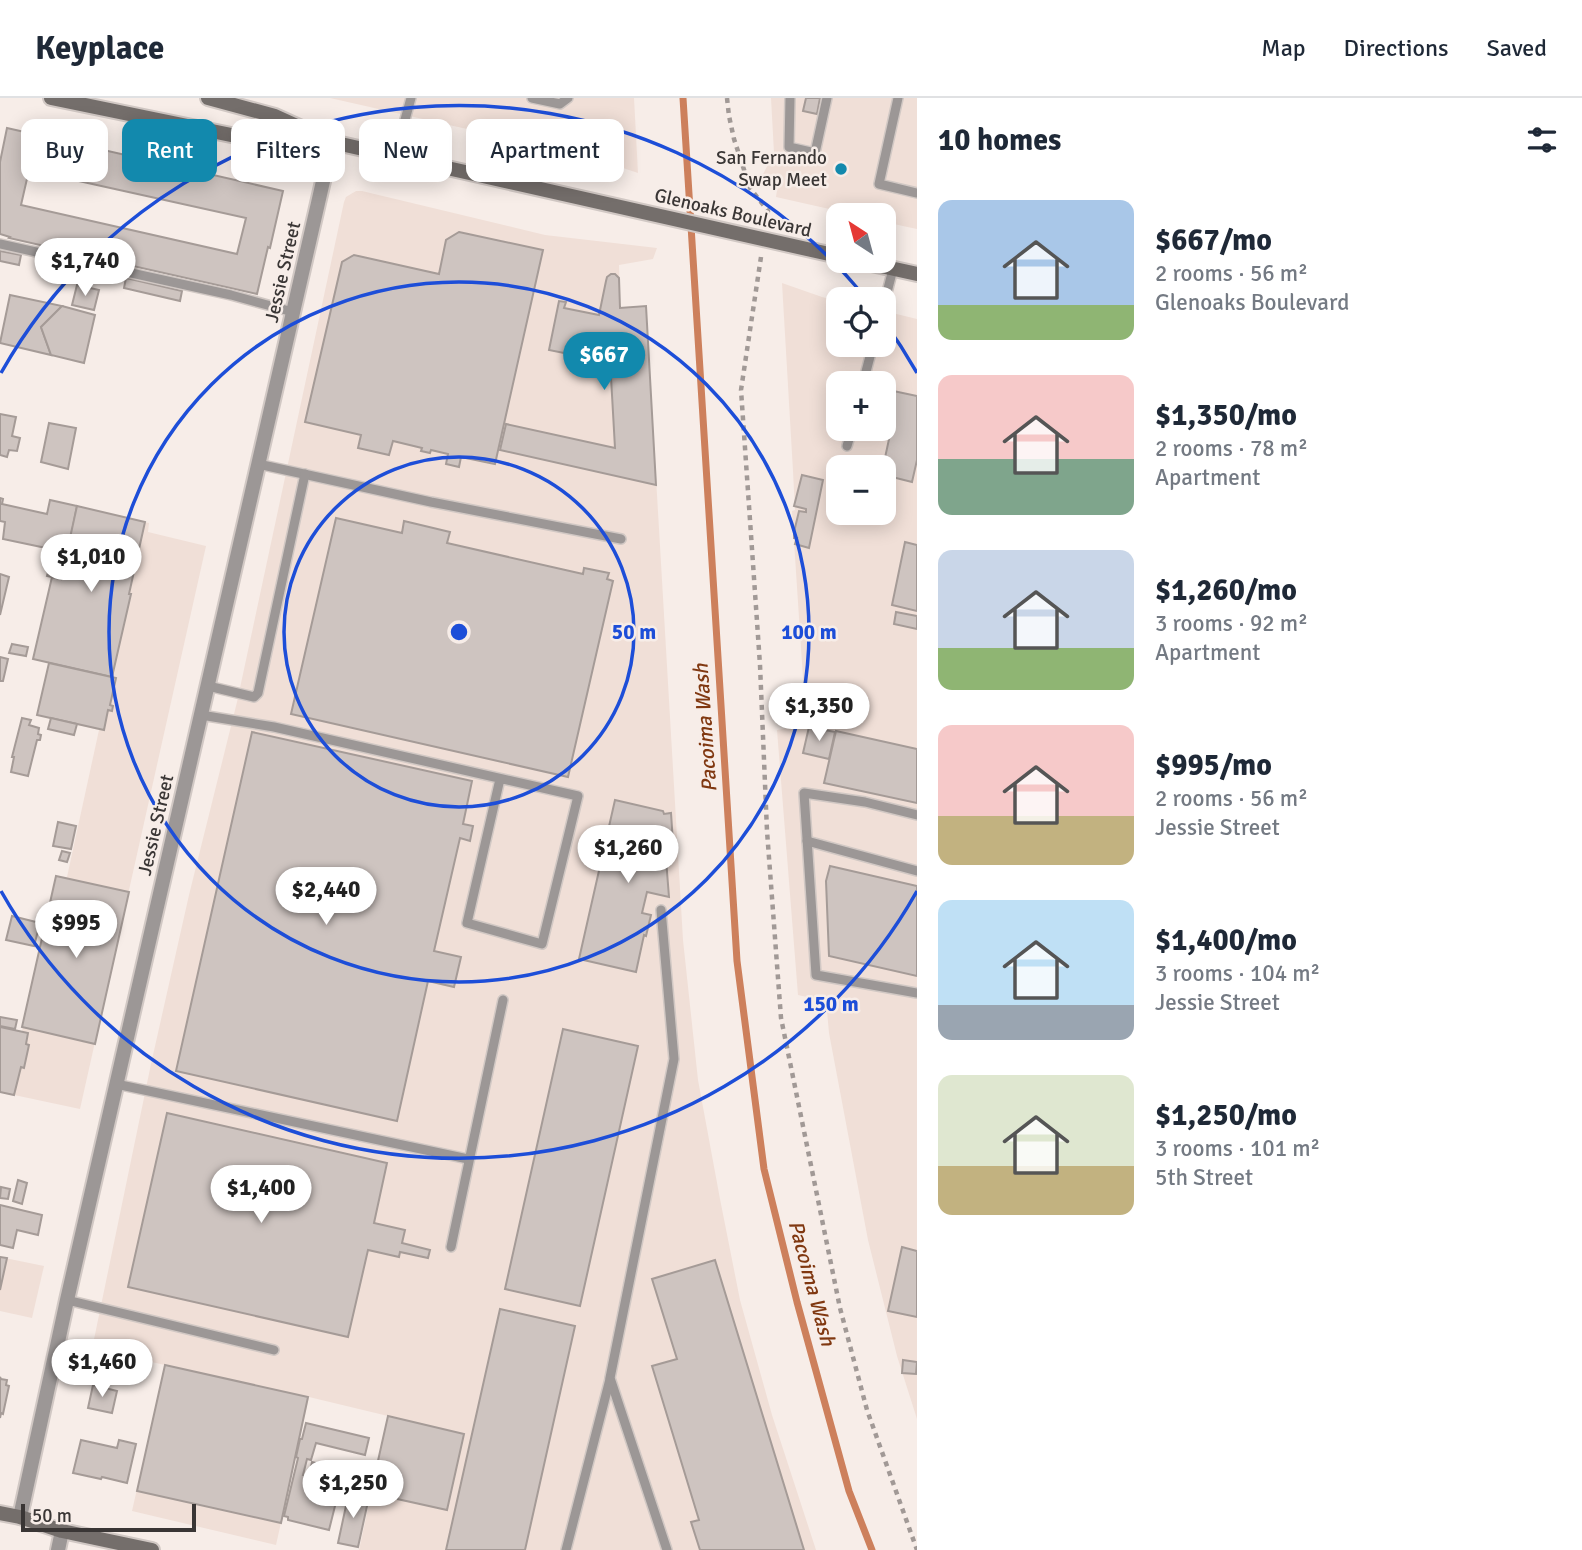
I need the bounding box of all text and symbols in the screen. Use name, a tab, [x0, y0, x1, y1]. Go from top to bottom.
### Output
text: Keyplace	[35, 28, 164, 69]
text: Map	[1261, 33, 1306, 63]
text: Directions	[1344, 33, 1449, 63]
text: Saved	[1487, 33, 1547, 63]
chip: Buy	[21, 119, 108, 182]
chip: Rent	[122, 119, 217, 182]
chip: Filters	[231, 119, 345, 182]
chip: New	[359, 119, 452, 182]
chip: Apartment	[466, 119, 624, 182]
icon: filters	[1523, 121, 1561, 159]
text: 10 homes	[938, 122, 1061, 159]
place label: San Fernando Swap Meet	[716, 146, 827, 192]
marker: San Fernando Swap Meet	[833, 161, 849, 177]
street label: Glenoaks Boulevard	[652, 183, 814, 243]
north arrow	[826, 203, 896, 273]
map controls	[826, 203, 896, 525]
street label: Jessie Street	[260, 219, 306, 325]
text: $667/mo	[1155, 222, 1272, 259]
icon: home	[994, 228, 1078, 312]
pin: $1,740	[28, 238, 142, 298]
text: $1,740	[51, 246, 119, 275]
text: 2 rooms · 56 m²	[1155, 259, 1308, 288]
button: locate	[826, 287, 896, 357]
text: Glenoaks Boulevard	[1155, 288, 1349, 317]
pin: $667	[563, 332, 645, 392]
text: $667	[579, 340, 629, 369]
button: +	[826, 371, 896, 441]
text: $1,350/mo	[1155, 397, 1297, 434]
icon: home	[994, 403, 1078, 487]
text: 2 rooms · 78 m²	[1155, 434, 1308, 463]
button: −	[826, 455, 896, 525]
text: Apartment	[1155, 463, 1260, 492]
pin: $1,010	[34, 534, 148, 594]
text: $1,010	[57, 542, 125, 571]
text: $1,260/mo	[1155, 572, 1297, 609]
icon: home	[994, 578, 1078, 662]
text: 3 rooms · 92 m²	[1155, 609, 1308, 638]
text: 50 m	[612, 619, 656, 645]
text: 100 m	[781, 619, 837, 645]
centre of rings	[447, 620, 471, 644]
text: Apartment	[1155, 638, 1260, 667]
water label: Pacoima Wash	[688, 662, 722, 793]
pin: $1,350	[762, 684, 876, 743]
text: $1,350	[785, 691, 853, 720]
text: $995/mo	[1155, 747, 1272, 784]
icon: home	[994, 753, 1078, 837]
street label: Jessie Street	[133, 772, 179, 878]
text: 2 rooms · 56 m²	[1155, 784, 1308, 813]
text: Jessie Street	[1155, 813, 1280, 842]
pin: $1,260	[571, 826, 685, 885]
text: $1,260	[594, 833, 662, 862]
pin: $2,440	[269, 868, 383, 927]
text: $2,440	[292, 875, 360, 904]
pin: $995	[35, 900, 117, 960]
text: $995	[51, 908, 101, 937]
text: $1,400/mo	[1155, 922, 1297, 959]
icon: home	[994, 928, 1078, 1012]
text: 3 rooms · 104 m²	[1155, 959, 1320, 988]
text: Jessie Street	[1155, 988, 1280, 1017]
text: 150 m	[803, 991, 859, 1017]
text: $1,250/mo	[1155, 1097, 1297, 1134]
icon: home	[994, 1103, 1078, 1187]
text: 3 rooms · 101 m²	[1155, 1134, 1320, 1163]
text: 5th Street	[1155, 1163, 1253, 1192]
pin: $1,400	[204, 1166, 318, 1225]
text: $1,400	[227, 1173, 295, 1202]
water label: Pacoima Wash	[783, 1217, 841, 1349]
pin: $1,460	[45, 1340, 159, 1399]
text: $1,460	[68, 1347, 136, 1376]
pin: $1,250	[296, 1460, 410, 1520]
text: $1,250	[319, 1468, 387, 1497]
scale bar	[21, 1501, 196, 1533]
text: 50 m	[32, 1504, 72, 1528]

